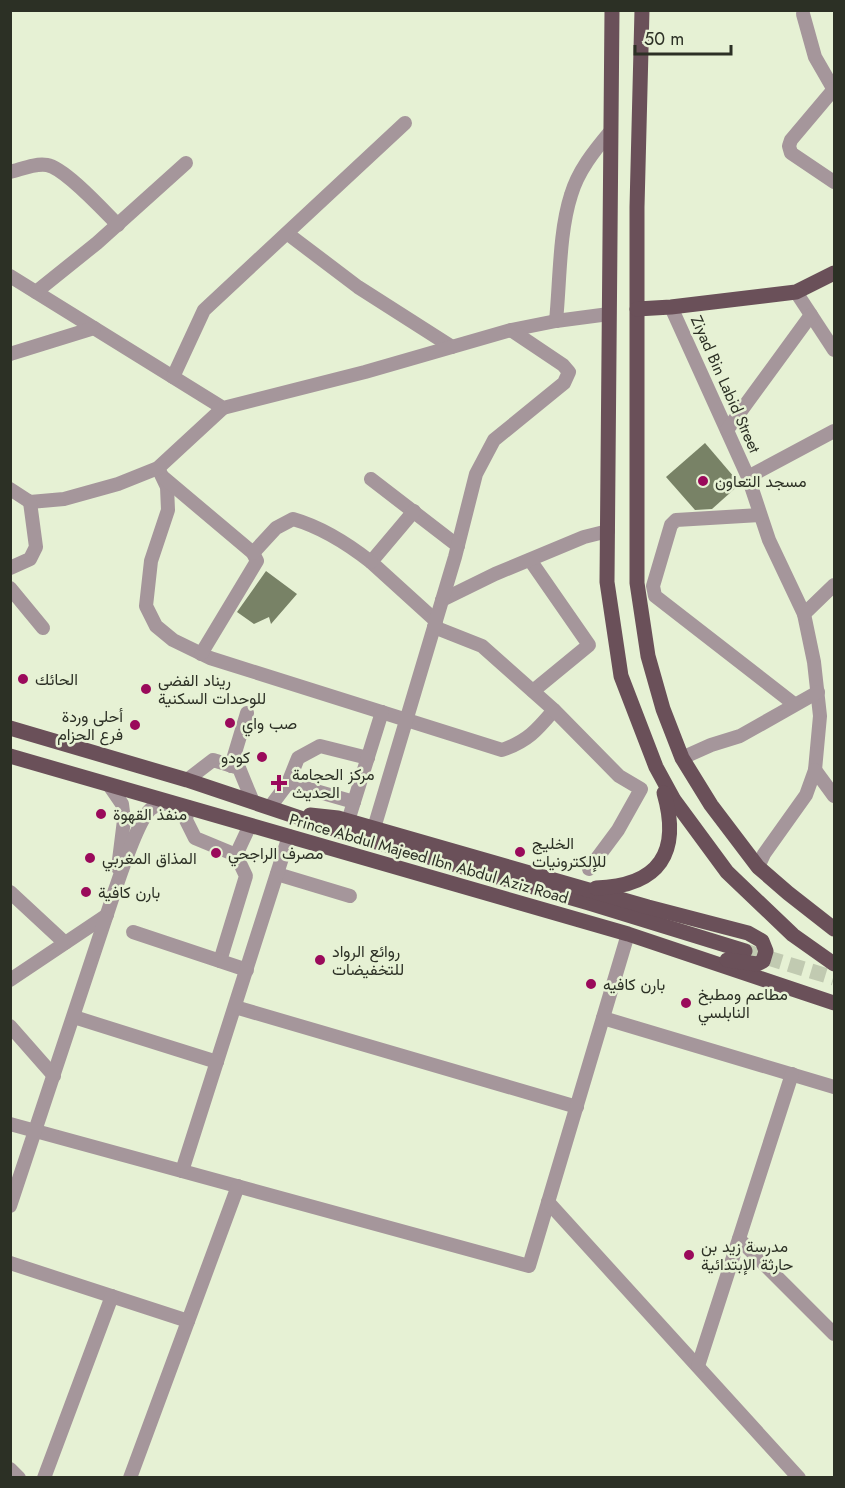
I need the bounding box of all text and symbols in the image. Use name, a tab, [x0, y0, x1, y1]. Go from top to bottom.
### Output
scale bar	[635, 18, 731, 56]
text: 50 m	[644, 26, 684, 52]
street label: Ziyad Bin Labid Street	[685, 312, 766, 457]
place label: مسجد التعاون	[715, 470, 807, 493]
marker: مسجد التعاون	[696, 474, 710, 488]
place label: الحائك	[35, 668, 78, 691]
place label: ريناد الفضي للوحدات السكنية	[158, 669, 266, 710]
marker: الحائك	[16, 672, 30, 686]
marker: ريناد الفضي للوحدات السكنية	[139, 682, 153, 696]
place label: أحلى وردة فرع الحزام	[57, 705, 123, 746]
place label: صب واي	[242, 712, 297, 737]
marker: صب واي	[223, 716, 237, 730]
marker: أحلى وردة فرع الحزام	[128, 718, 142, 732]
place label: كودو	[221, 746, 250, 769]
marker: كودو	[255, 750, 269, 764]
place label: مركز الحجامة الحديث	[292, 763, 374, 804]
marker: مركز الحجامة الحديث	[270, 774, 288, 792]
place label: منفذ القهوة	[113, 803, 187, 826]
marker: منفذ القهوة	[94, 807, 108, 821]
street label: Prince Abdul Majeed Ibn Abdul Aziz Road	[287, 808, 571, 909]
place label: الخليج للإلكترونيات	[532, 832, 606, 873]
place label: مصرف الراجحي	[228, 842, 323, 867]
marker: الخليج للإلكترونيات	[513, 845, 527, 859]
marker: مصرف الراجحي	[209, 846, 223, 860]
place label: المذاق المغربي	[102, 847, 197, 872]
marker: المذاق المغربي	[83, 851, 97, 865]
place label: بارن كافية	[98, 881, 160, 904]
marker: بارن كافية	[79, 885, 93, 899]
place label: روائع الرواد للتخفيضات	[332, 940, 404, 981]
marker: روائع الرواد للتخفيضات	[313, 953, 327, 967]
place label: بارن كافيه	[603, 973, 665, 996]
marker: بارن كافيه	[584, 977, 598, 991]
place label: مطاعم ومطبخ النابلسي	[698, 983, 788, 1026]
marker: مطاعم ومطبخ النابلسي	[679, 996, 693, 1010]
place label: مدرسة زيد بن حارثة الإبتدائية	[701, 1235, 793, 1276]
marker: مدرسة زيد بن حارثة الإبتدائية	[682, 1248, 696, 1262]

